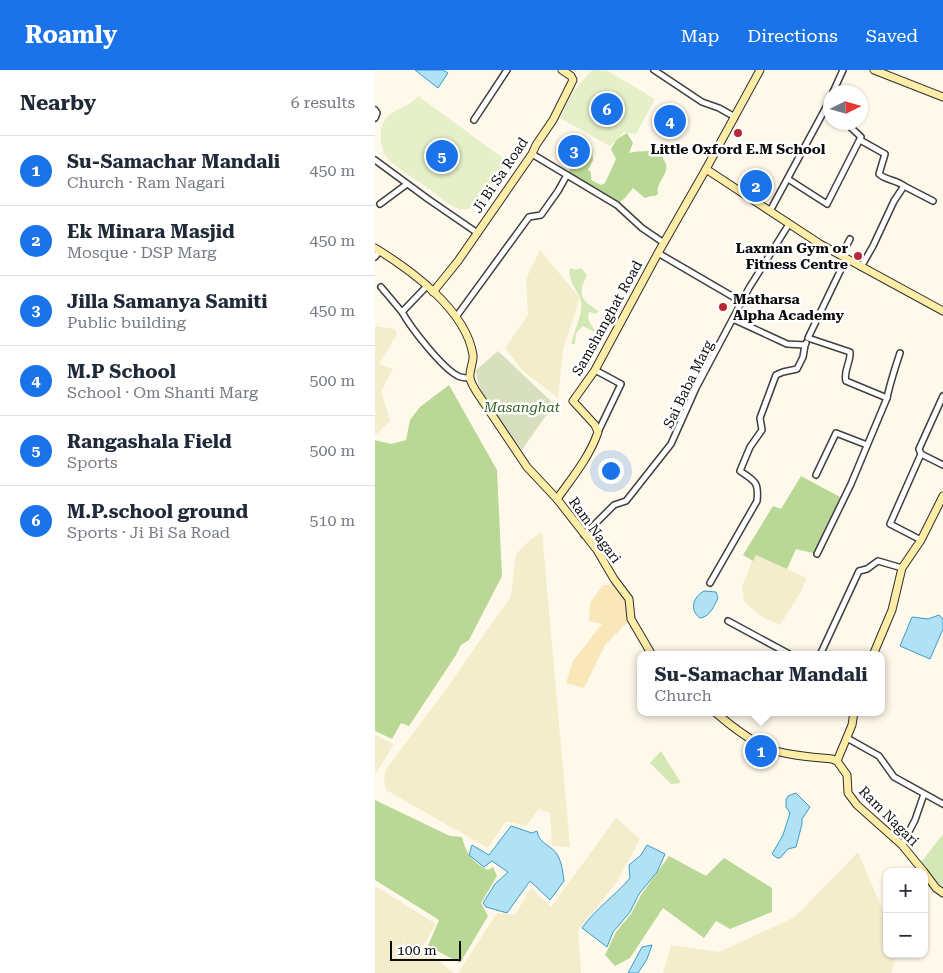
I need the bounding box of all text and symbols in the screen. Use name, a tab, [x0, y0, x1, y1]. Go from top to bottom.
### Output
text: Roamly	[25, 21, 117, 49]
text: Map	[681, 25, 719, 46]
text: Directions	[747, 25, 838, 46]
text: Saved	[866, 25, 918, 46]
north arrow	[823, 85, 868, 130]
pin: 6	[591, 90, 623, 128]
text: Nearby	[20, 91, 96, 115]
text: 6 results	[291, 93, 355, 112]
pin: 4	[654, 102, 686, 140]
marker: Little Oxford E.M School	[732, 127, 744, 139]
pin: 3	[558, 132, 590, 170]
street label: Ji Bi Sa Road	[469, 134, 531, 216]
pin: 5	[426, 137, 458, 175]
place label: Little Oxford E.M School	[651, 141, 826, 157]
text: Su-Samachar Mandali	[67, 150, 280, 173]
text: 1	[32, 161, 40, 180]
text: 450 m	[309, 161, 355, 180]
pin: 2	[740, 167, 772, 205]
text: Church · Ram Nagari	[67, 173, 225, 192]
text: Ek Minara Masjid	[67, 220, 235, 243]
text: 2	[32, 231, 40, 250]
text: 450 m	[309, 231, 355, 250]
place label: Laxman Gym or Fitness Centre	[736, 240, 849, 272]
text: Mosque · DSP Marg	[67, 243, 216, 262]
marker: Laxman Gym or Fitness Centre	[852, 250, 864, 262]
street label: Samshanghat Road	[569, 258, 645, 378]
text: Jilla Samanya Samiti	[67, 290, 267, 313]
place label: Matharsa Alpha Academy	[733, 291, 845, 323]
text: 3	[32, 301, 40, 320]
text: 450 m	[309, 301, 355, 320]
marker: Matharsa Alpha Academy	[717, 301, 729, 313]
text: Public building	[67, 313, 186, 332]
street label: Sai Baba Marg	[660, 337, 716, 430]
text: M.P School	[67, 360, 176, 383]
text: 4	[32, 371, 40, 390]
text: 500 m	[309, 371, 355, 390]
text: School · Om Shanti Marg	[67, 383, 258, 402]
park label: Masanghat	[483, 399, 561, 415]
text: Rangashala Field	[67, 430, 232, 453]
text: 5	[32, 441, 40, 460]
text: 500 m	[309, 441, 355, 460]
text: Sports	[67, 453, 118, 472]
your location	[598, 458, 624, 484]
street label: Ram Nagari	[566, 494, 625, 567]
text: M.P.school ground	[67, 500, 248, 523]
text: 6	[32, 511, 40, 530]
text: 510 m	[309, 511, 355, 530]
text: Sports · Ji Bi Sa Road	[67, 523, 230, 542]
popup	[637, 651, 885, 716]
text: Su-Samachar Mandali	[655, 663, 867, 686]
text: Church	[655, 686, 712, 705]
pin: 1	[745, 732, 777, 770]
street label: Ram Nagari	[856, 783, 922, 849]
map controls	[883, 868, 928, 958]
button: +	[883, 868, 928, 913]
button: −	[883, 913, 928, 958]
scale bar	[390, 938, 461, 961]
text: 100 m	[397, 942, 437, 958]

